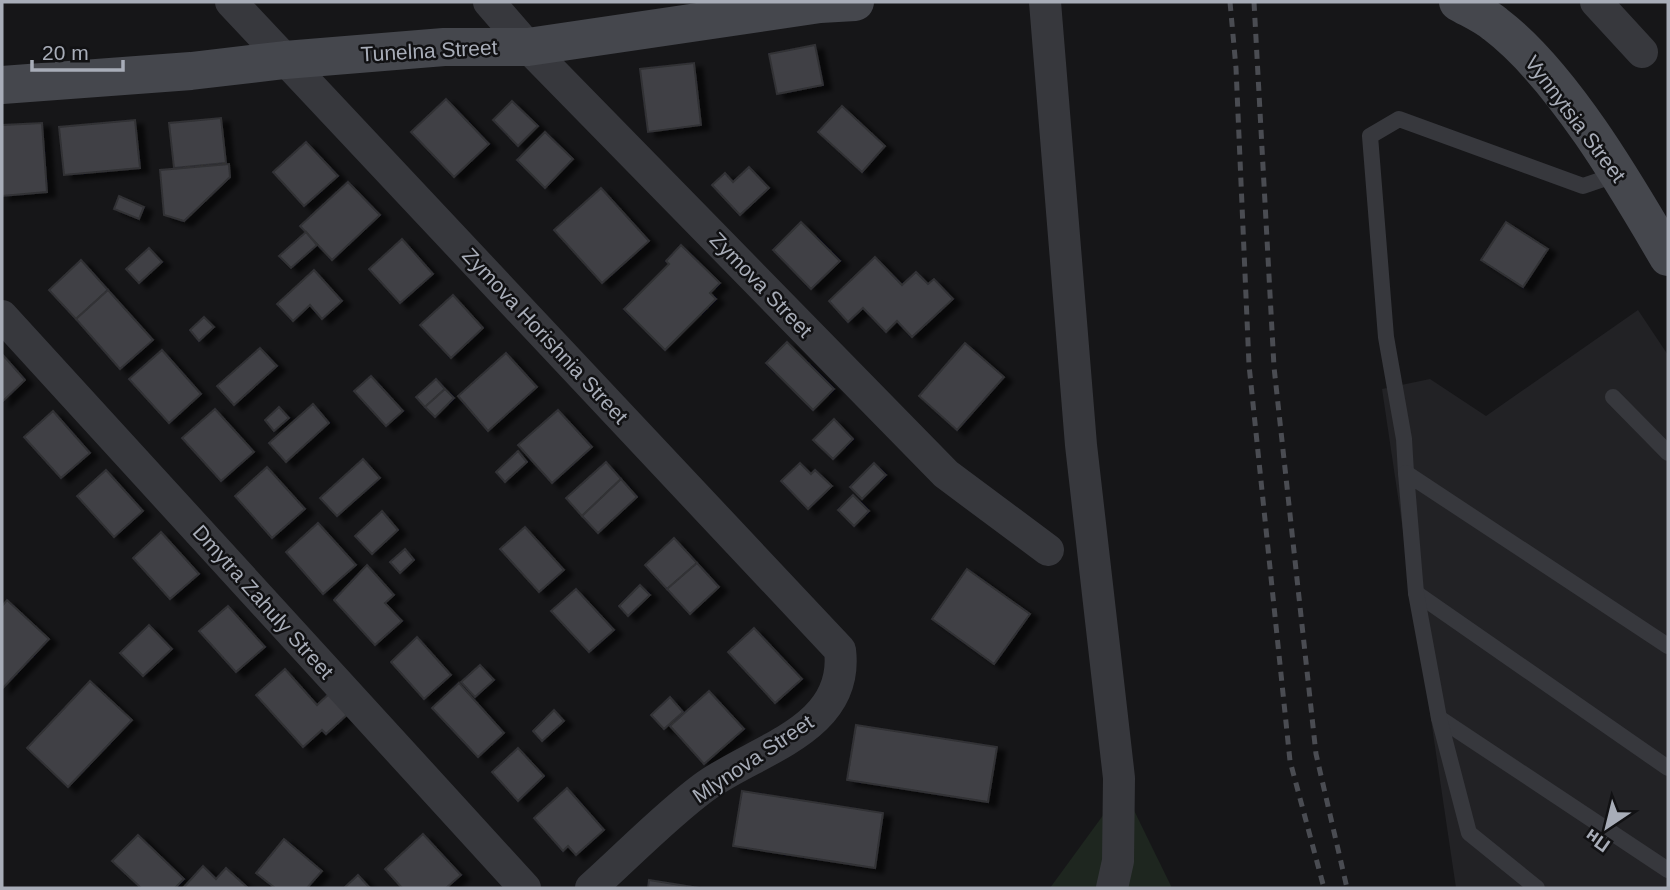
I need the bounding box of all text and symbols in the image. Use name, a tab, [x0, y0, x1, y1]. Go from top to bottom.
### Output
scale bar	[32, 28, 122, 72]
street label: Tunelna Street	[360, 35, 498, 66]
text: 20 m	[42, 41, 89, 64]
street label: Vynnytsia Street	[1520, 51, 1630, 186]
street label: Zymova Street	[706, 228, 817, 342]
street label: Zymova Horishnia Street	[458, 243, 633, 428]
street label: Dmytra Zahuly Street	[188, 520, 338, 683]
street label: Mlynova Street	[688, 710, 817, 807]
north arrow	[1572, 792, 1642, 862]
text: Пн	[1581, 825, 1614, 856]

